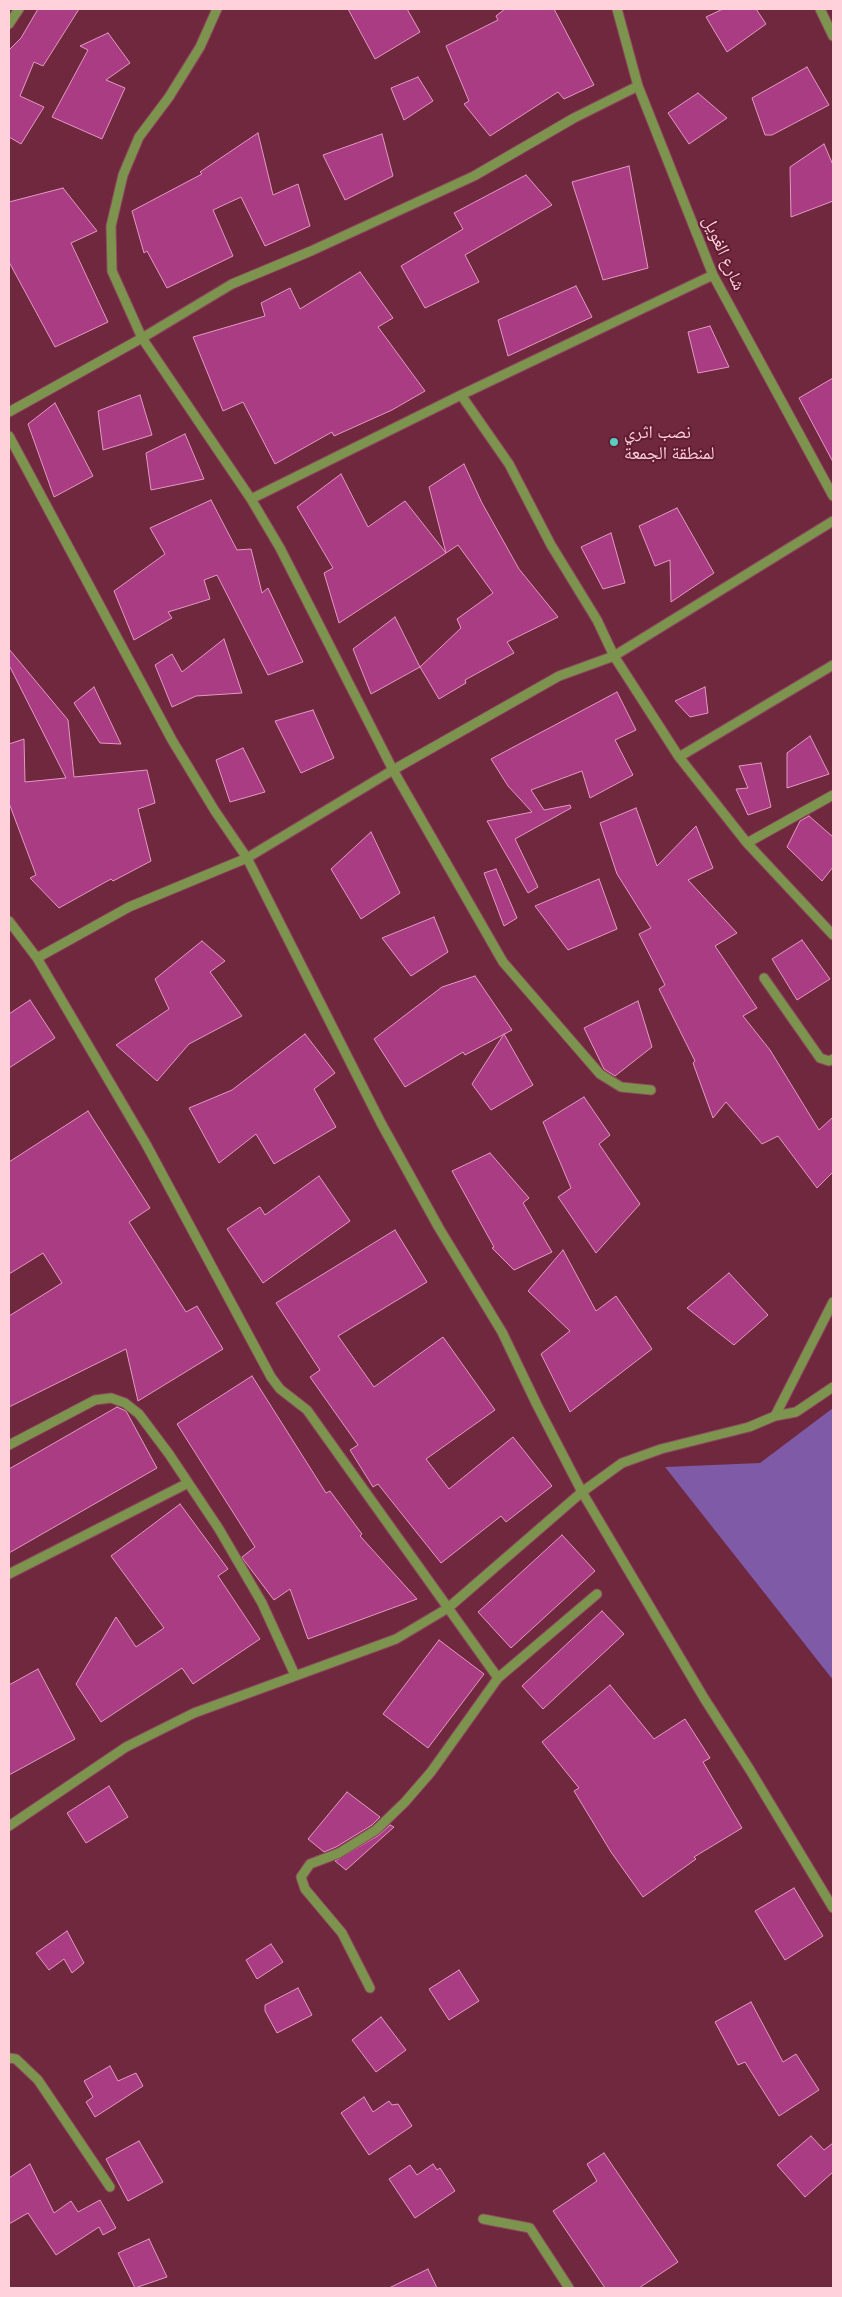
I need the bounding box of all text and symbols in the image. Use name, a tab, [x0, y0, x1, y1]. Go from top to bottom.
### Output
street label: شارع الغويل	[698, 212, 750, 294]
place label: نصب اثري لمنطقة الجمعة	[624, 421, 715, 464]
marker: نصب اثري لمنطقة الجمعة	[608, 436, 620, 448]

